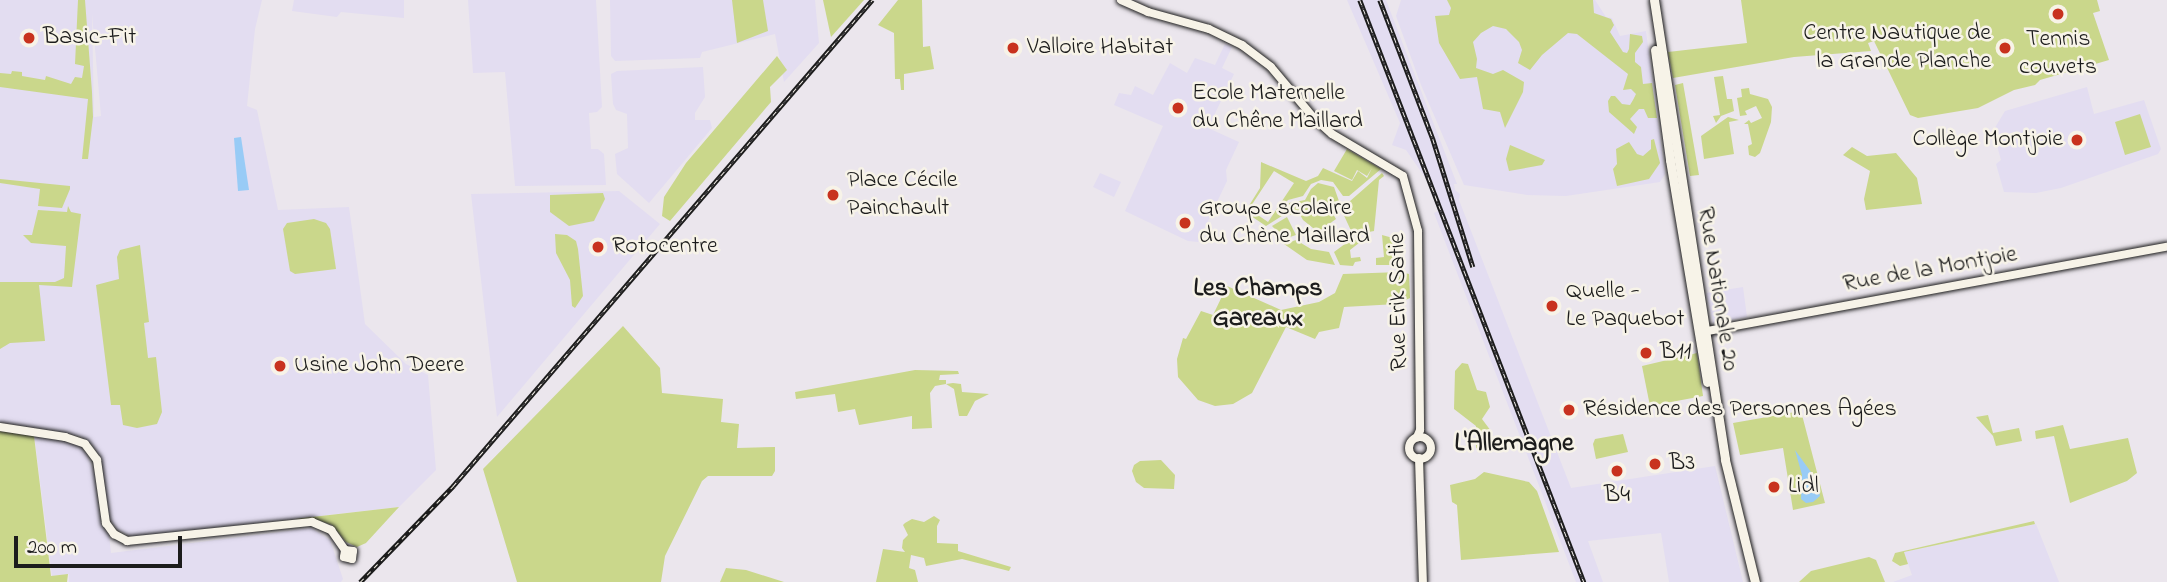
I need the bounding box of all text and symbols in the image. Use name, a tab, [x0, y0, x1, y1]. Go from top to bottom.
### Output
marker: Tennis couvets	[2050, 6, 2066, 22]
place label: Centre Nautique de la Grande Planche	[1803, 20, 1991, 76]
place label: Basic-Fit	[43, 24, 136, 52]
place label: Tennis couvets	[2019, 26, 2097, 82]
marker: Basic-Fit	[21, 30, 37, 46]
place label: Valloire Habitat	[1027, 34, 1173, 62]
marker: Valloire Habitat	[1005, 40, 1021, 56]
marker: Centre Nautique de la Grande Planche	[1997, 40, 2013, 56]
place label: Ecole Maternelle du Chêne Maillard	[1192, 80, 1363, 136]
marker: Ecole Maternelle du Chêne Maillard	[1170, 100, 1186, 116]
place label: Collège Montjoie	[1912, 126, 2063, 154]
marker: Collège Montjoie	[2069, 132, 2085, 148]
place label: Place Cécile Painchault	[847, 167, 958, 223]
marker: Place Cécile Painchault	[825, 187, 841, 203]
place label: Groupe scolaire du Chène Maillard	[1199, 195, 1370, 251]
street label: Rue Nationale 20	[1690, 205, 1744, 373]
marker: Groupe scolaire du Chène Maillard	[1177, 215, 1193, 231]
place label: Rotocentre	[612, 233, 718, 261]
street label: Rue Erik Satie	[1383, 233, 1415, 371]
marker: Rotocentre	[590, 239, 606, 255]
street label: Rue de la Montjoie	[1841, 241, 2019, 299]
district label: Les Champs Gareaux	[1193, 274, 1323, 336]
place label: Quelle - Le Paquebot	[1566, 278, 1685, 334]
marker: Quelle - Le Paquebot	[1544, 298, 1560, 314]
place label: B11	[1660, 339, 1691, 367]
marker: B11	[1638, 345, 1654, 361]
place label: Usine John Deere	[294, 352, 464, 380]
marker: Usine John Deere	[272, 358, 288, 374]
place label: Résidence des Personnes Agées	[1583, 396, 1897, 424]
marker: Résidence des Personnes Agées	[1561, 402, 1577, 418]
district label: L'Allemagne	[1454, 429, 1574, 461]
place label: B3	[1669, 450, 1695, 478]
marker: B3	[1647, 456, 1663, 472]
marker: B4	[1609, 463, 1625, 479]
place label: Lidl	[1788, 473, 1819, 501]
marker: Lidl	[1766, 479, 1782, 495]
place label: B4	[1604, 482, 1630, 510]
scale bar	[18, 522, 186, 566]
text: 200 m	[27, 533, 77, 563]

